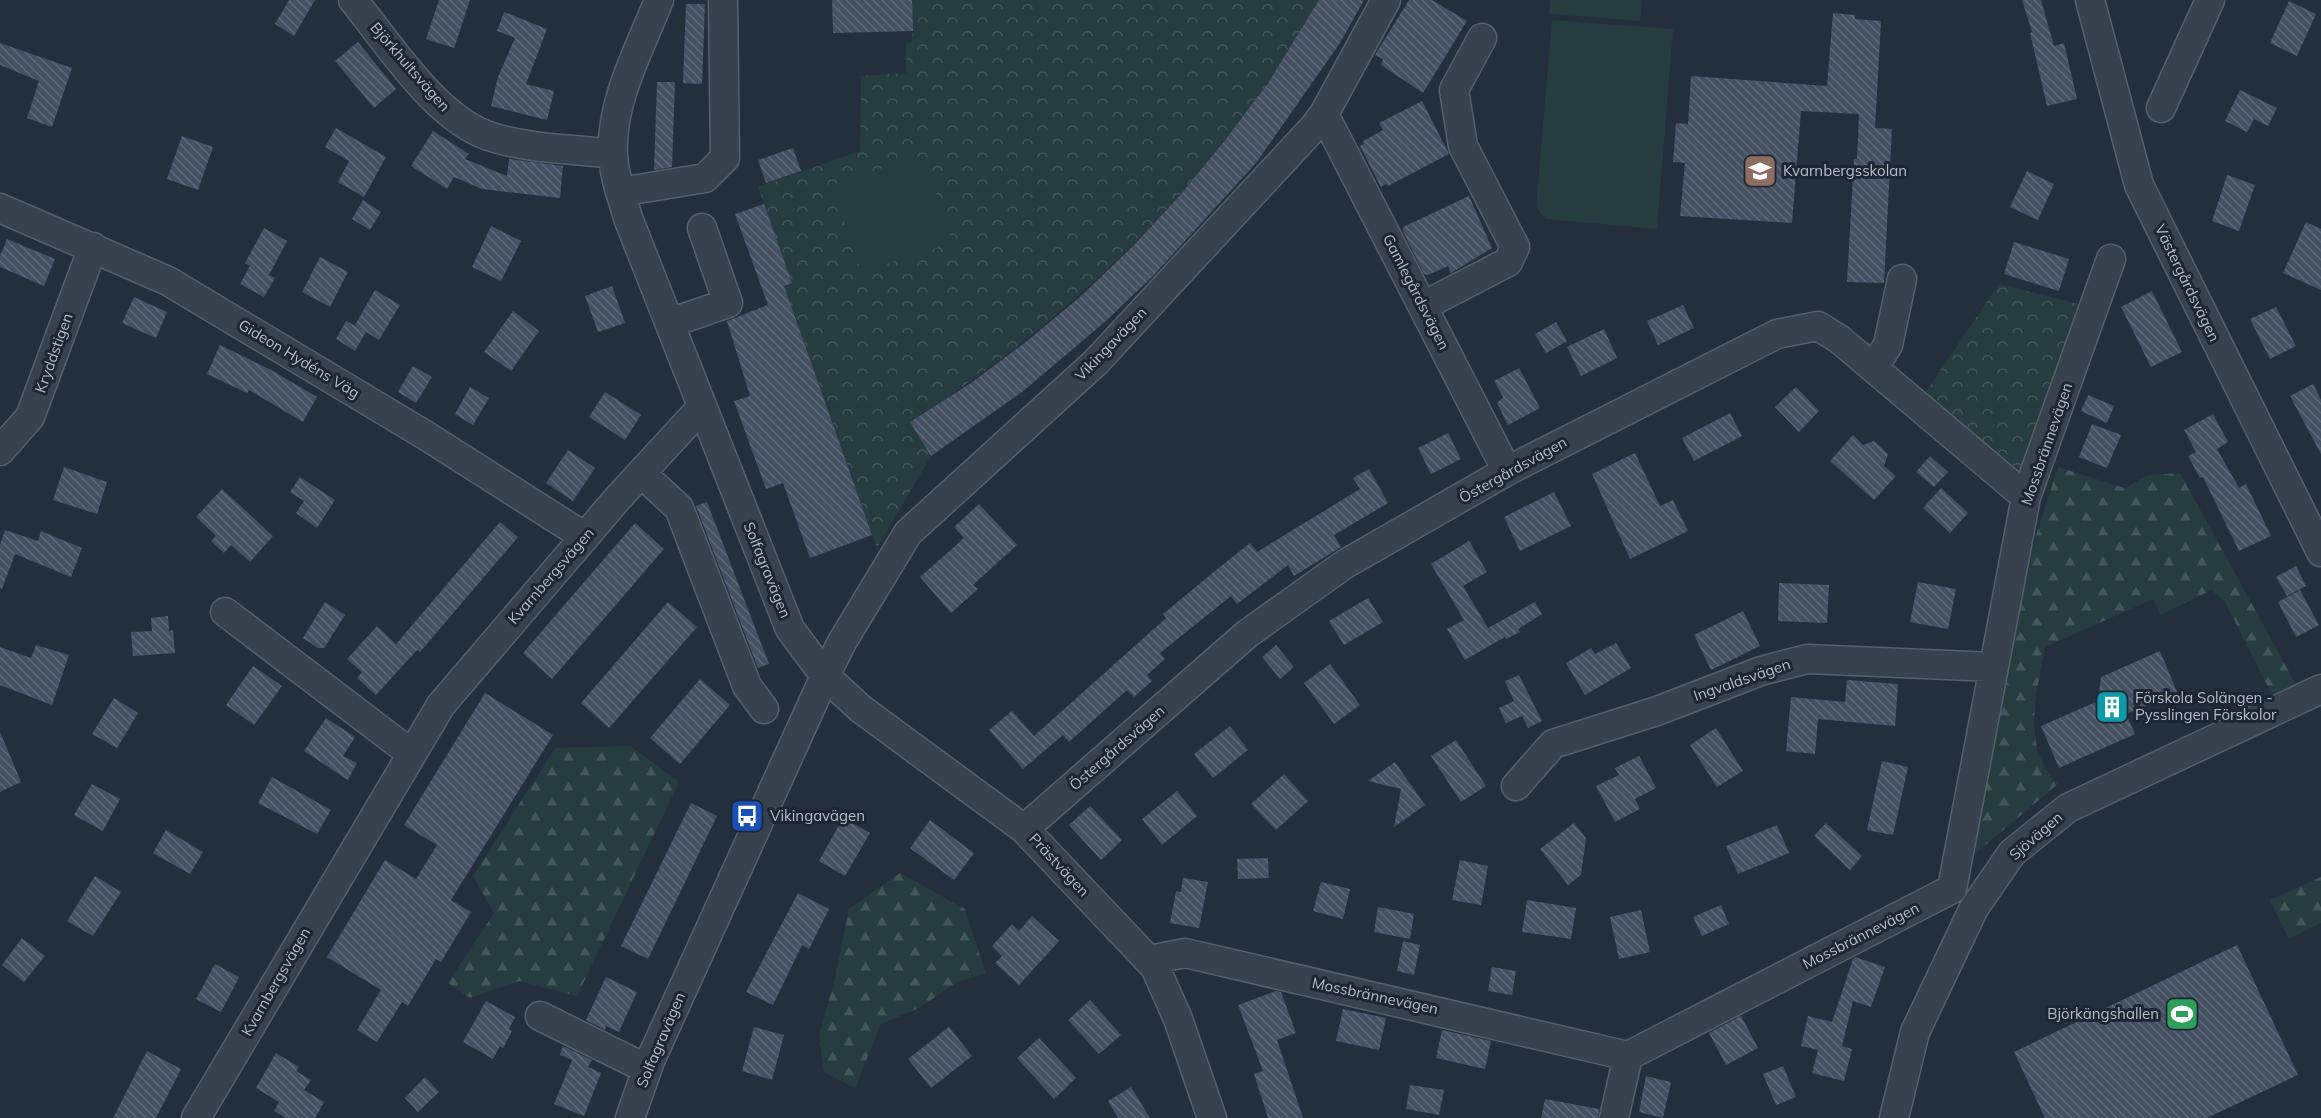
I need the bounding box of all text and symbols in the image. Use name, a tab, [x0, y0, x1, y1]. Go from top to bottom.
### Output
street label: Björkhultsvägen	[366, 18, 454, 115]
school or university icon: Kvarnbergsskolan	[1742, 153, 1778, 189]
place label: Kvarnbergsskolan	[1783, 161, 1907, 180]
street label: Västergårdsvägen	[2151, 221, 2224, 345]
street label: Gamlegårdsvägen	[1379, 231, 1454, 353]
street label: Vikingavägen	[1071, 303, 1150, 384]
street label: Kryddstigen	[30, 310, 77, 395]
street label: Gideon Hydéns Väg	[235, 315, 363, 402]
street label: Mossbrännevägen	[2017, 380, 2076, 508]
street label: Östergårdsvägen	[1456, 432, 1570, 507]
street label: Solfagravägen	[740, 519, 795, 621]
street label: Kvarnbergsvägen	[503, 523, 598, 628]
street label: Ingvaldsvägen	[1691, 654, 1793, 705]
place label: Förskola Solängen - Pysslingen Förskolor	[2135, 688, 2277, 724]
building icon: Förskola Solängen - Pysslingen Förskolor	[2094, 689, 2130, 725]
street label: Östergårdsvägen	[1065, 701, 1168, 794]
bus stop icon: Vikingavägen	[729, 798, 765, 834]
place label: Vikingavägen	[770, 806, 865, 825]
street label: Sjövägen	[2005, 807, 2066, 864]
street label: Prästvägen	[1025, 829, 1094, 900]
street label: Mossbrännevägen	[1799, 898, 1922, 973]
street label: Kvarnbergsvägen	[237, 924, 314, 1039]
street label: Mossbrännevägen	[1310, 973, 1440, 1018]
street label: Solfagravägen	[632, 989, 689, 1090]
sports icon: Björkängshallen	[2164, 996, 2200, 1032]
place label: Björkängshallen	[2047, 1004, 2159, 1023]

